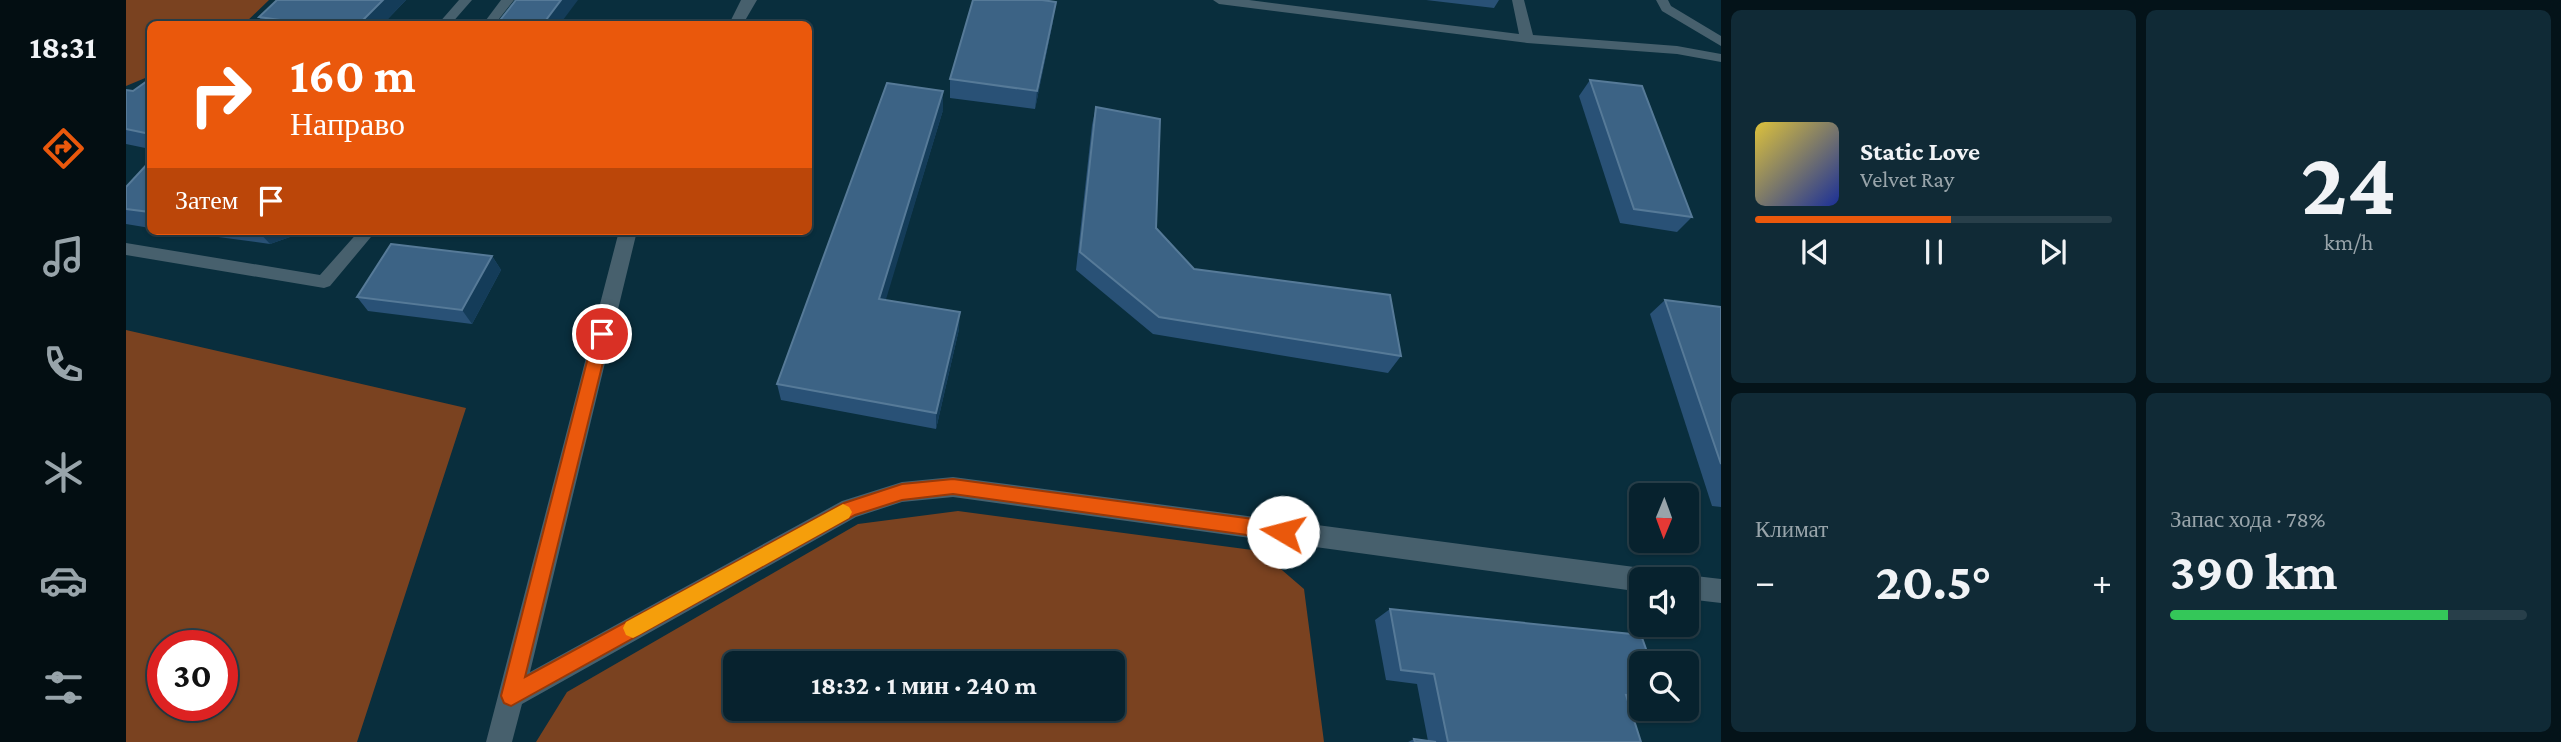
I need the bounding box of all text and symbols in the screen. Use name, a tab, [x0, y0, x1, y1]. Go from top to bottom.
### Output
text: 18:31	[29, 29, 97, 65]
text: 160 m	[290, 48, 416, 103]
icon: right	[175, 49, 266, 140]
text: Направо	[290, 106, 405, 142]
icon: directions	[39, 124, 88, 173]
text: 24	[2301, 132, 2396, 234]
text: Static Love	[1860, 137, 1980, 166]
text: Velvet Ray	[1860, 166, 1954, 192]
icon: arrive	[252, 182, 290, 220]
text: Затем	[175, 186, 238, 215]
text: km/h	[2324, 229, 2373, 255]
icon: music	[39, 232, 88, 281]
icon: previous	[1796, 233, 1834, 271]
icon: pause	[1915, 233, 1953, 271]
icon: next	[2034, 233, 2072, 271]
pin	[572, 304, 632, 364]
icon: arrive	[583, 315, 621, 353]
icon: phone	[39, 340, 88, 389]
icon: climate	[39, 448, 88, 497]
north arrow	[1629, 483, 1699, 553]
map controls	[1629, 483, 1699, 721]
position arrow	[1246, 495, 1320, 569]
text: Запас хода · 78%	[2170, 506, 2326, 532]
text: Климат	[1755, 516, 1828, 542]
text: 390 km	[2170, 542, 2338, 600]
text: 20.5°	[1876, 552, 1991, 610]
icon: car	[39, 556, 88, 605]
text: −	[1755, 560, 1775, 602]
text: +	[2092, 560, 2112, 602]
button: sound	[1629, 567, 1699, 637]
speed limit sign: 30	[147, 630, 238, 721]
button: search	[1629, 651, 1699, 721]
icon: filters	[39, 663, 88, 712]
text: 18:32 · 1 мин · 240 m	[811, 671, 1037, 700]

